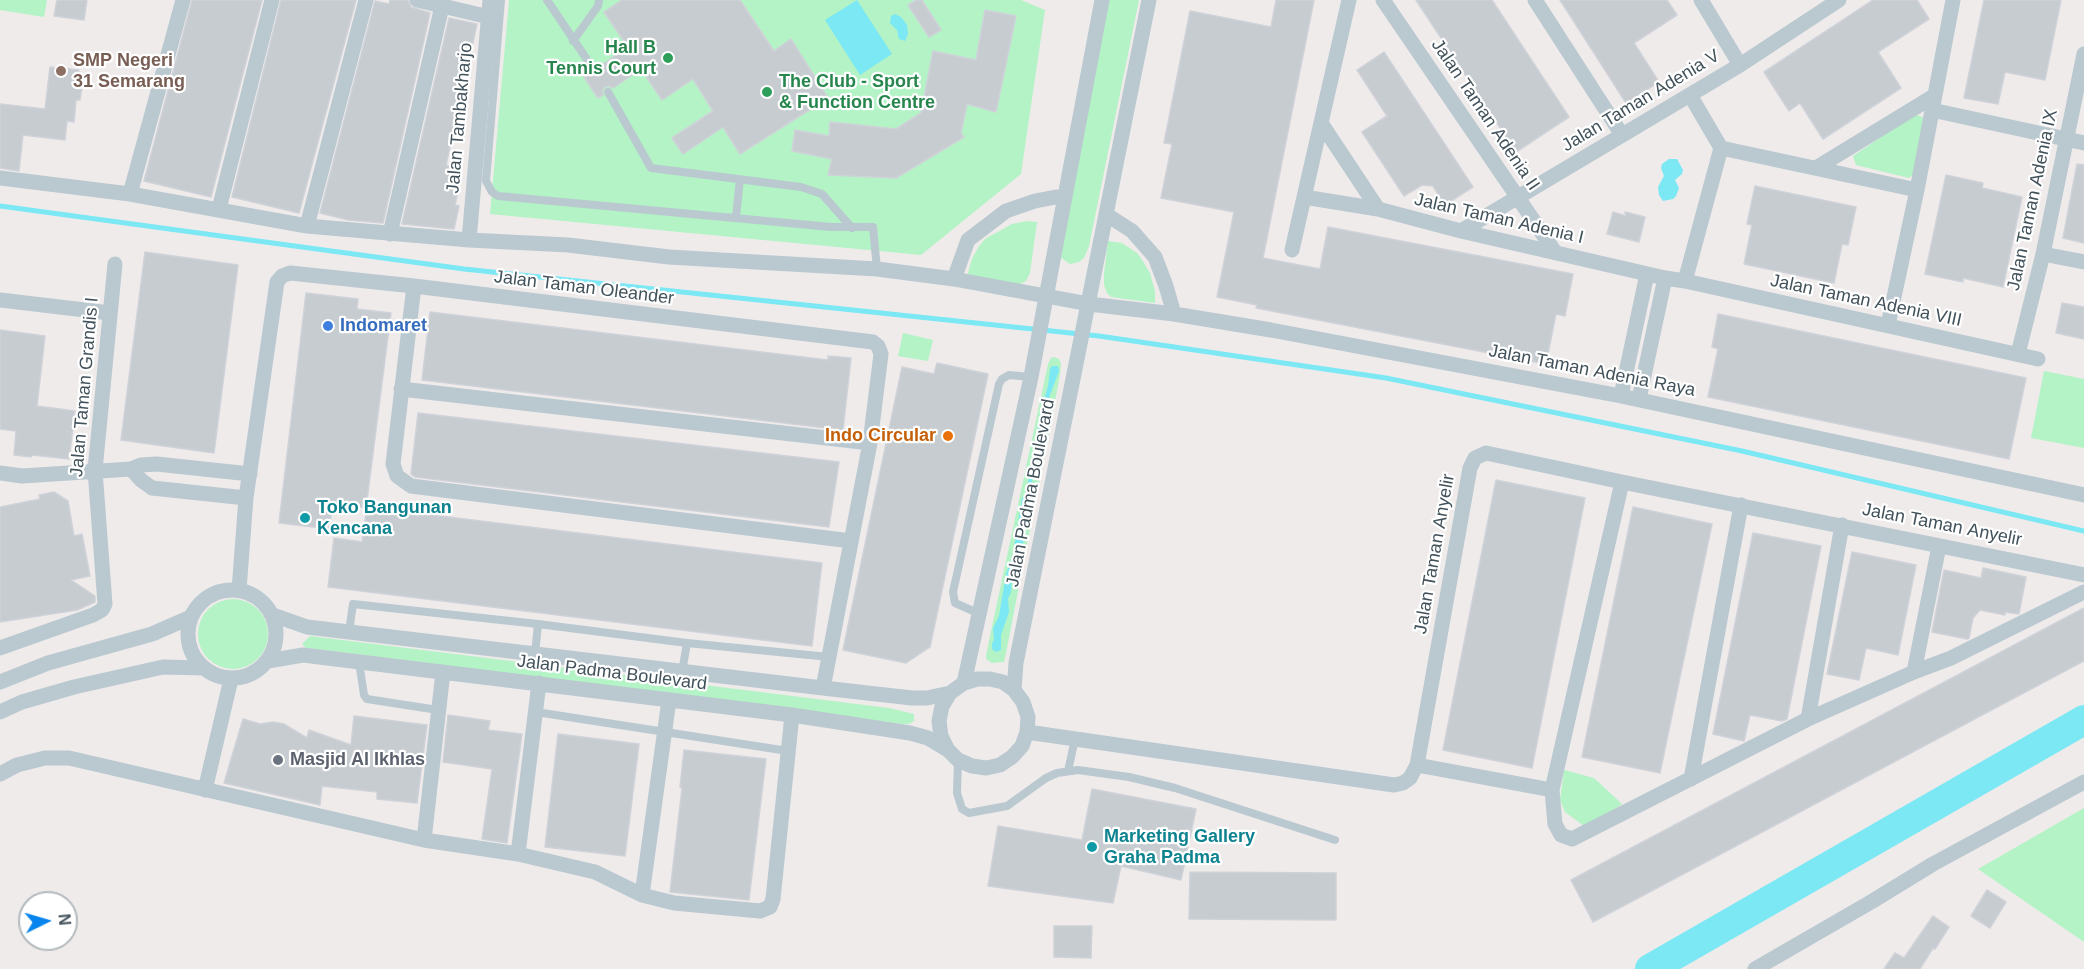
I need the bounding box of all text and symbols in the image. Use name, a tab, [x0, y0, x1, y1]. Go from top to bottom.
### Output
street label: Jalan Taman Adenia II	[1426, 35, 1544, 195]
place label: Hall B Tennis Court	[546, 37, 656, 80]
street label: Jalan Tambakharjo	[443, 42, 477, 194]
street label: Jalan Taman Adenia V	[1558, 45, 1724, 157]
place label: SMP Negeri 31 Semarang	[73, 50, 185, 92]
marker: Hall B Tennis Court	[661, 51, 675, 65]
marker: SMP Negeri 31 Semarang	[54, 64, 68, 78]
place label: The Club - Sport & Function Centre	[779, 71, 935, 113]
marker: The Club - Sport & Function Centre	[760, 85, 774, 99]
street label: Jalan Taman Adenia IX	[2003, 107, 2063, 293]
street label: Jalan Taman Adenia I	[1412, 189, 1586, 249]
street label: Jalan Taman Oleander	[493, 266, 675, 310]
street label: Jalan Taman Adenia VIII	[1768, 270, 1964, 332]
street label: Jalan Taman Grandis I	[66, 296, 104, 478]
place label: Indomaret	[340, 315, 427, 337]
marker: Indomaret	[321, 319, 335, 333]
street label: Jalan Taman Adenia Raya	[1487, 340, 1697, 402]
street label: Jalan Padma Boulevard	[1002, 397, 1060, 589]
place label: Indo Circular	[825, 425, 936, 447]
marker: Indo Circular	[941, 429, 955, 443]
street label: Jalan Taman Anyelir	[1410, 472, 1460, 636]
place label: Toko Bangunan Kencana	[317, 497, 452, 540]
street label: Jalan Taman Anyelir	[1860, 499, 2024, 551]
marker: Toko Bangunan Kencana	[298, 511, 312, 525]
street label: Jalan Padma Boulevard	[516, 651, 708, 695]
place label: Masjid Al Ikhlas	[290, 749, 425, 771]
marker: Masjid Al Ikhlas	[271, 753, 285, 767]
place label: Marketing Gallery Graha Padma	[1104, 826, 1255, 868]
marker: Marketing Gallery Graha Padma	[1085, 840, 1099, 854]
north arrow	[18, 891, 78, 951]
text: N	[55, 913, 73, 926]

